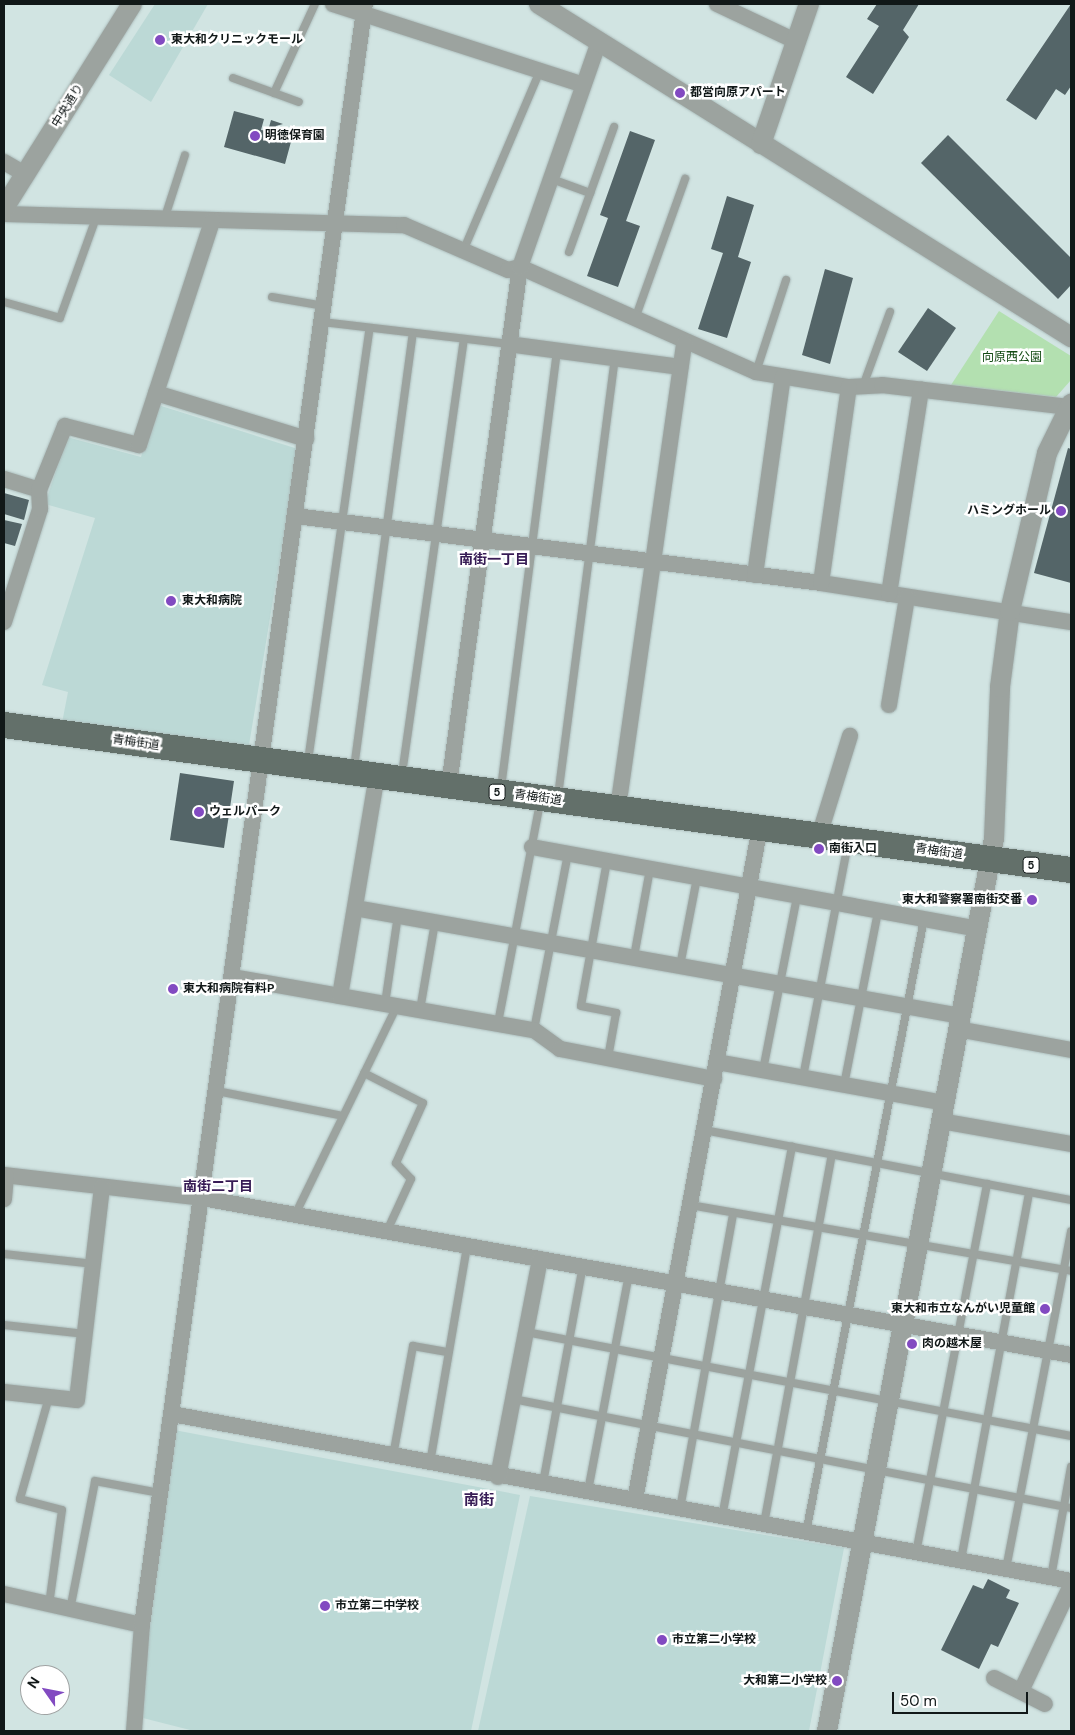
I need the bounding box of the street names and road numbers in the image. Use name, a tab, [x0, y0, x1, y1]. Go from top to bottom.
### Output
street label: 中央通り	[49, 82, 87, 130]
street label: 青梅街道	[111, 733, 161, 753]
road number: 5	[488, 784, 506, 800]
street label: 青梅街道	[513, 788, 563, 808]
street label: 青梅街道	[914, 842, 964, 862]
road number: 5	[1022, 856, 1040, 874]

